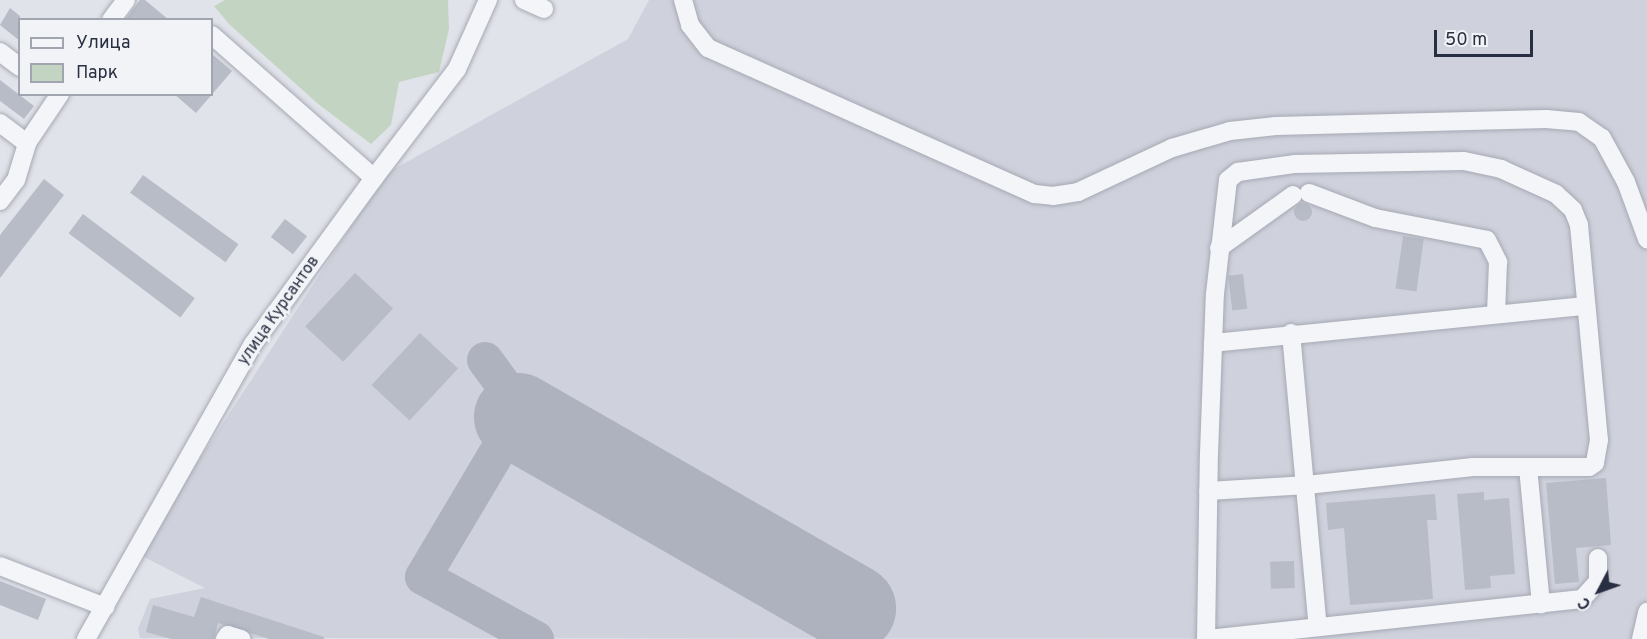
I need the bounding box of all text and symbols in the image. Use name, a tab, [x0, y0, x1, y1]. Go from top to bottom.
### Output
legend	[18, 18, 213, 96]
scale bar	[1437, 18, 1536, 56]
text: 50 m	[1445, 29, 1487, 52]
text: Улица	[76, 32, 130, 55]
text: Парк	[76, 62, 118, 85]
street label: улица Курсантов	[234, 253, 324, 369]
north arrow	[1569, 561, 1629, 621]
text: С	[1575, 592, 1596, 613]

